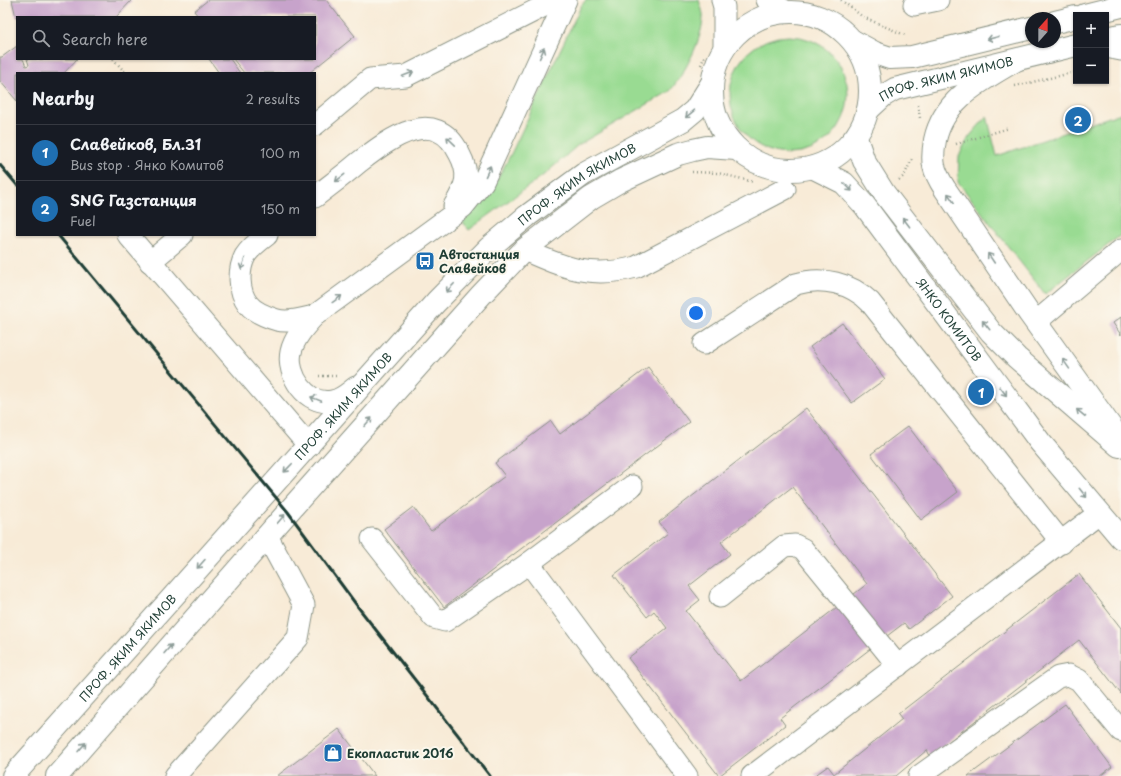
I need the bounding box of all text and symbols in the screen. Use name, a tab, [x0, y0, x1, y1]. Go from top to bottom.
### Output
north arrow	[1025, 12, 1061, 48]
map controls	[1073, 12, 1109, 84]
button: +	[1073, 12, 1109, 48]
search box	[16, 16, 316, 60]
icon: search	[30, 27, 52, 49]
text: Search here	[62, 27, 148, 50]
one-way arrow	[987, 35, 1000, 42]
one-way arrow	[539, 47, 546, 59]
button: −	[1073, 48, 1109, 84]
street label: ПРОФ. ЯКИМ ЯКИМОВ	[876, 52, 1015, 105]
one-way arrow	[402, 69, 414, 77]
text: Nearby	[32, 85, 94, 111]
text: 2 results	[246, 89, 300, 108]
pin: 2	[1065, 105, 1091, 135]
one-way arrow	[684, 110, 695, 119]
text: Славейков, Бл.31	[70, 132, 201, 155]
one-way arrow	[446, 136, 456, 146]
street label: ПРОФ. ЯКИМ ЯКИМОВ	[514, 138, 639, 229]
text: 1	[42, 143, 48, 162]
text: 100 m	[260, 143, 300, 162]
text: Bus stop · Янко Комитов	[70, 155, 224, 174]
one-way arrow	[485, 165, 492, 177]
one-way arrow	[334, 173, 345, 182]
one-way arrow	[843, 182, 853, 192]
text: SNG Газстанция	[70, 188, 197, 211]
one-way arrow	[947, 193, 955, 204]
text: 2	[40, 199, 50, 218]
text: 150 m	[261, 199, 300, 218]
text: Fuel	[70, 211, 96, 230]
one-way arrow	[902, 217, 911, 228]
place label: Автостанция Славейков	[439, 245, 520, 277]
bus stop icon: Автостанция Славейков	[414, 250, 436, 272]
one-way arrow	[987, 252, 995, 263]
one-way arrow	[238, 258, 246, 270]
street label: ЯНКО КОМИТОВ	[912, 273, 986, 365]
one-way arrow	[445, 283, 455, 293]
one-way arrow	[331, 295, 342, 303]
your location	[686, 303, 706, 323]
one-way arrow	[981, 320, 990, 331]
street label: ПРОФ. ЯКИМ ЯКИМОВ	[290, 348, 396, 464]
one-way arrow	[1062, 359, 1070, 370]
pin: 1	[968, 377, 994, 407]
one-way arrow	[998, 385, 1007, 396]
one-way arrow	[311, 394, 323, 402]
one-way arrow	[1076, 409, 1087, 418]
one-way arrow	[363, 417, 372, 428]
one-way arrow	[283, 463, 293, 473]
one-way arrow	[1078, 488, 1087, 499]
one-way arrow	[277, 514, 286, 525]
one-way arrow	[196, 559, 205, 570]
street label: ПРОФ. ЯКИМ ЯКИМОВ	[75, 590, 180, 705]
one-way arrow	[163, 644, 173, 654]
one-way arrow	[78, 741, 87, 752]
shop icon: Екопластик 2016	[322, 742, 344, 764]
place label: Екопластик 2016	[347, 744, 454, 762]

